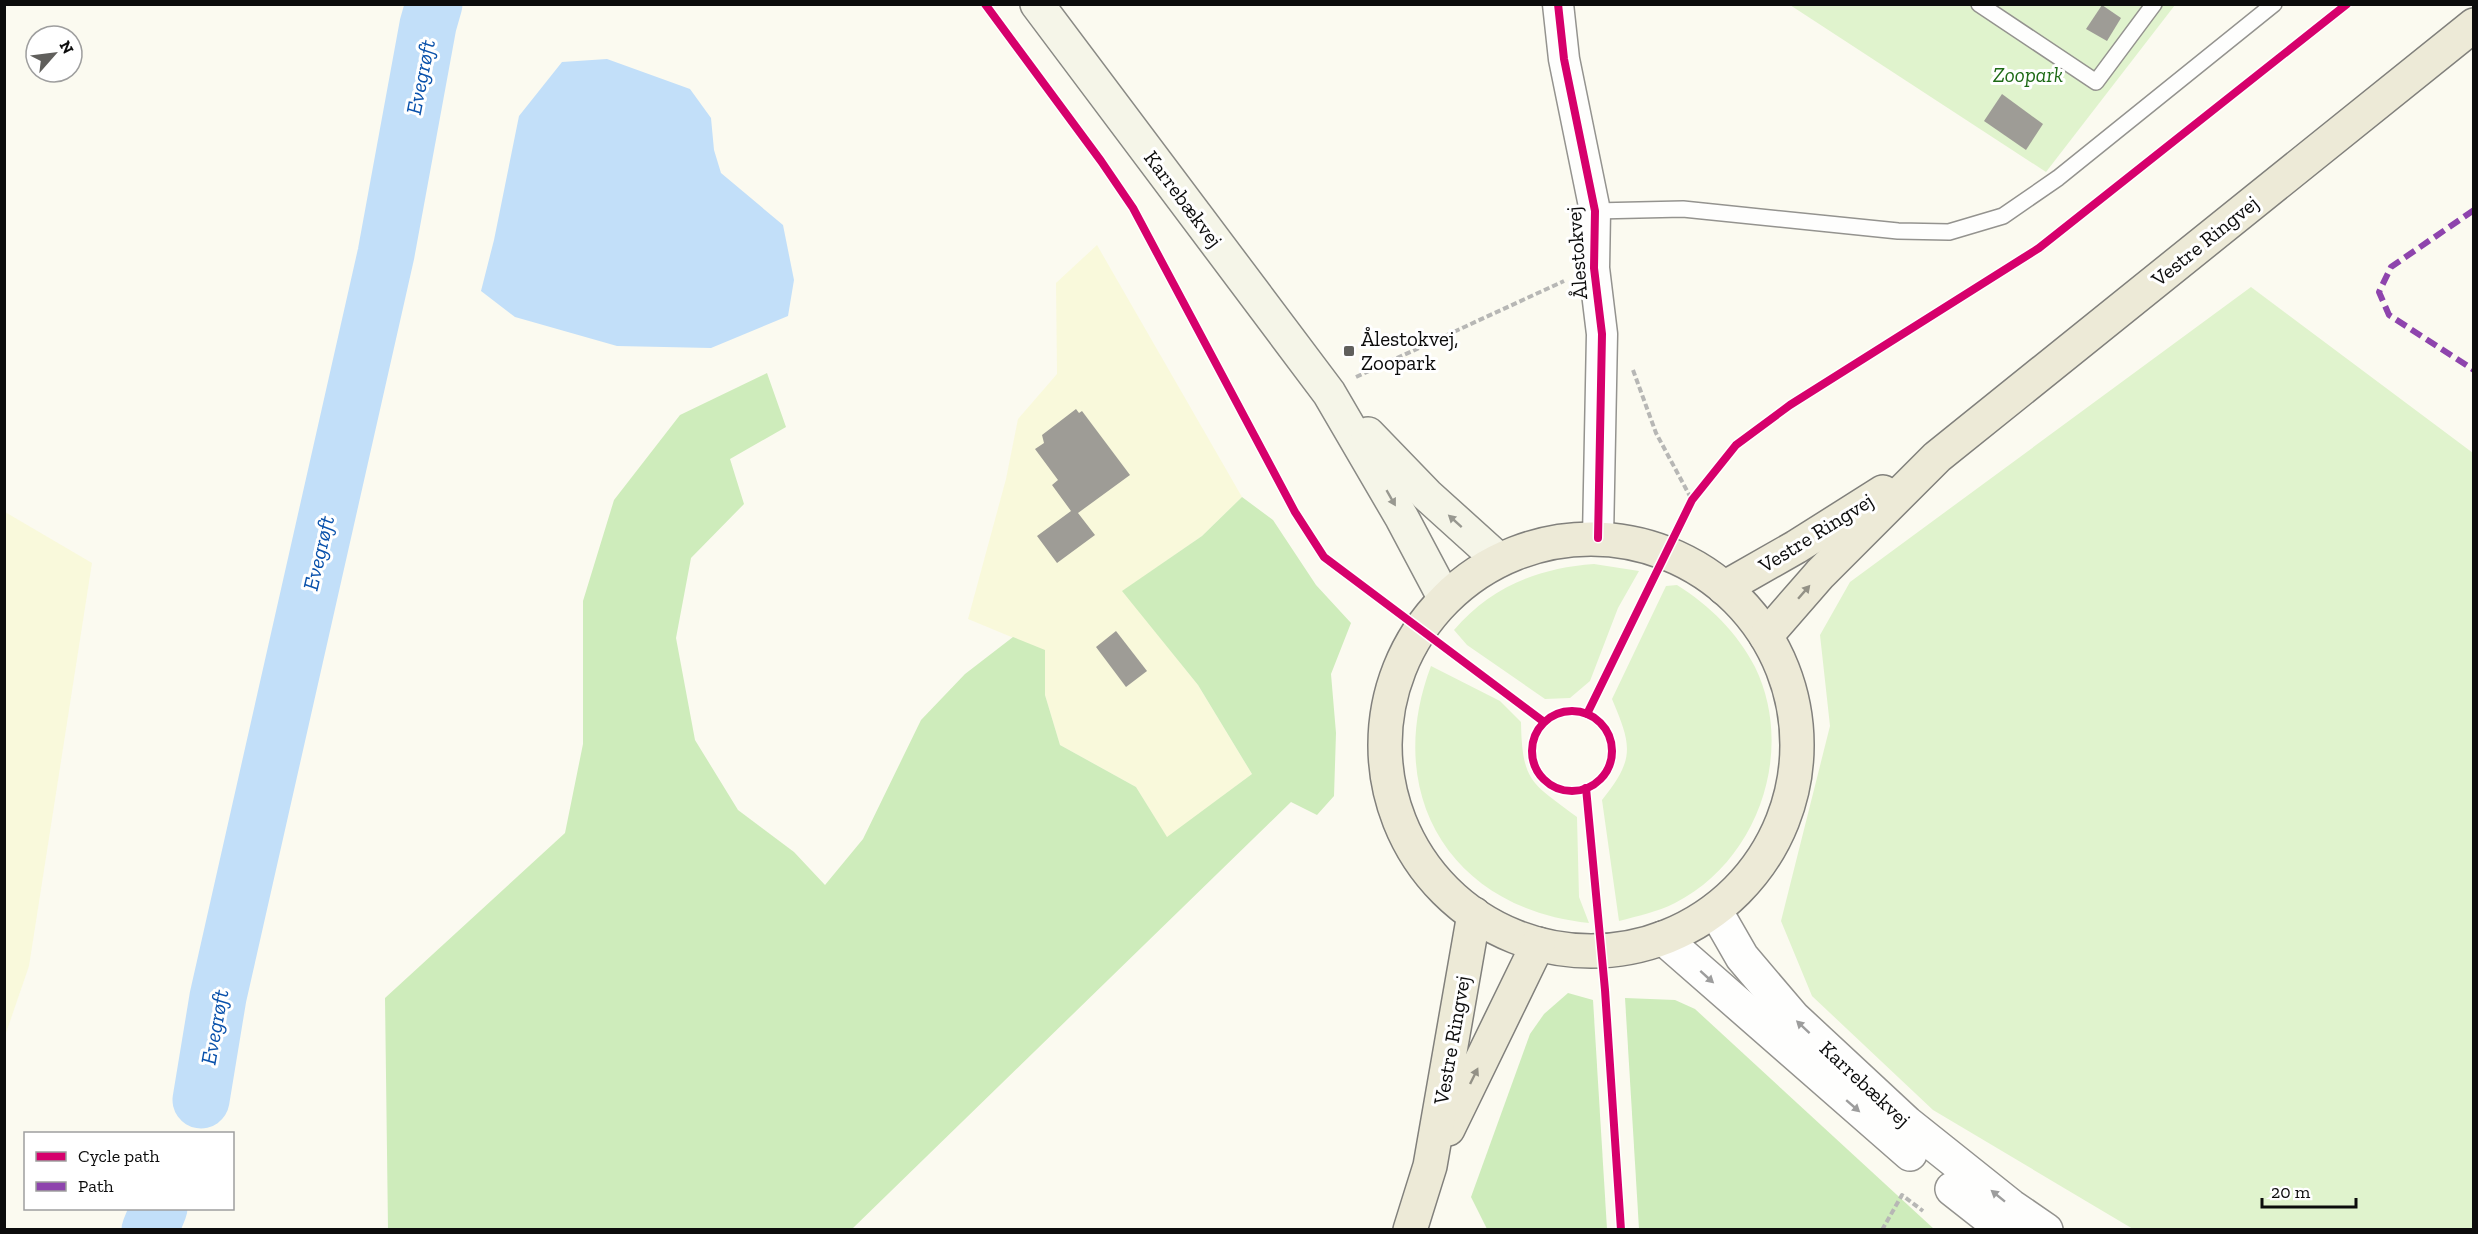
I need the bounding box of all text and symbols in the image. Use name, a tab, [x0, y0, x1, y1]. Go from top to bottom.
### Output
north arrow	[24, 24, 84, 84]
text: N	[56, 37, 78, 57]
water label: Evegrøft	[400, 37, 441, 117]
park label: Zoopark	[1993, 62, 2063, 87]
street label: Karrebækvej	[1138, 145, 1228, 253]
street label: Vestre Ringvej	[2145, 190, 2264, 293]
street label: Ålestokvej	[1561, 206, 1593, 300]
place label: Ålestokvej, Zoopark	[1361, 326, 1458, 375]
marker: Ålestokvej, Zoopark	[1342, 344, 1356, 358]
street label: Vestre Ringvej	[1753, 487, 1878, 579]
one-way arrow	[1385, 490, 1396, 506]
water label: Evegrøft	[297, 513, 340, 593]
one-way arrow	[1448, 515, 1463, 528]
one-way arrow	[1797, 585, 1810, 600]
one-way arrow	[1699, 970, 1714, 984]
street label: Vestre Ringvej	[1428, 974, 1476, 1107]
water label: Evegrøft	[195, 987, 234, 1067]
one-way arrow	[1796, 1021, 1811, 1034]
street label: Karrebækvej	[1814, 1035, 1916, 1133]
one-way arrow	[1470, 1067, 1479, 1084]
one-way arrow	[1845, 1099, 1860, 1112]
legend	[24, 1132, 234, 1210]
text: Cycle path	[78, 1145, 160, 1167]
scale bar	[2262, 1171, 2356, 1209]
text: Path	[78, 1175, 114, 1197]
text: 20 m	[2271, 1181, 2311, 1203]
one-way arrow	[1990, 1189, 2006, 1202]

